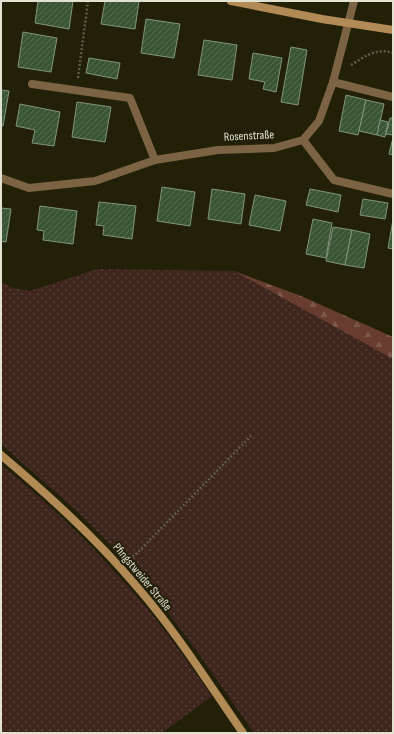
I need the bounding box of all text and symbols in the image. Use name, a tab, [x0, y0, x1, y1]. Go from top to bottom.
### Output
street label: Rosenstraße	[223, 127, 275, 145]
street label: Pfingstweider Straße	[109, 540, 175, 614]

